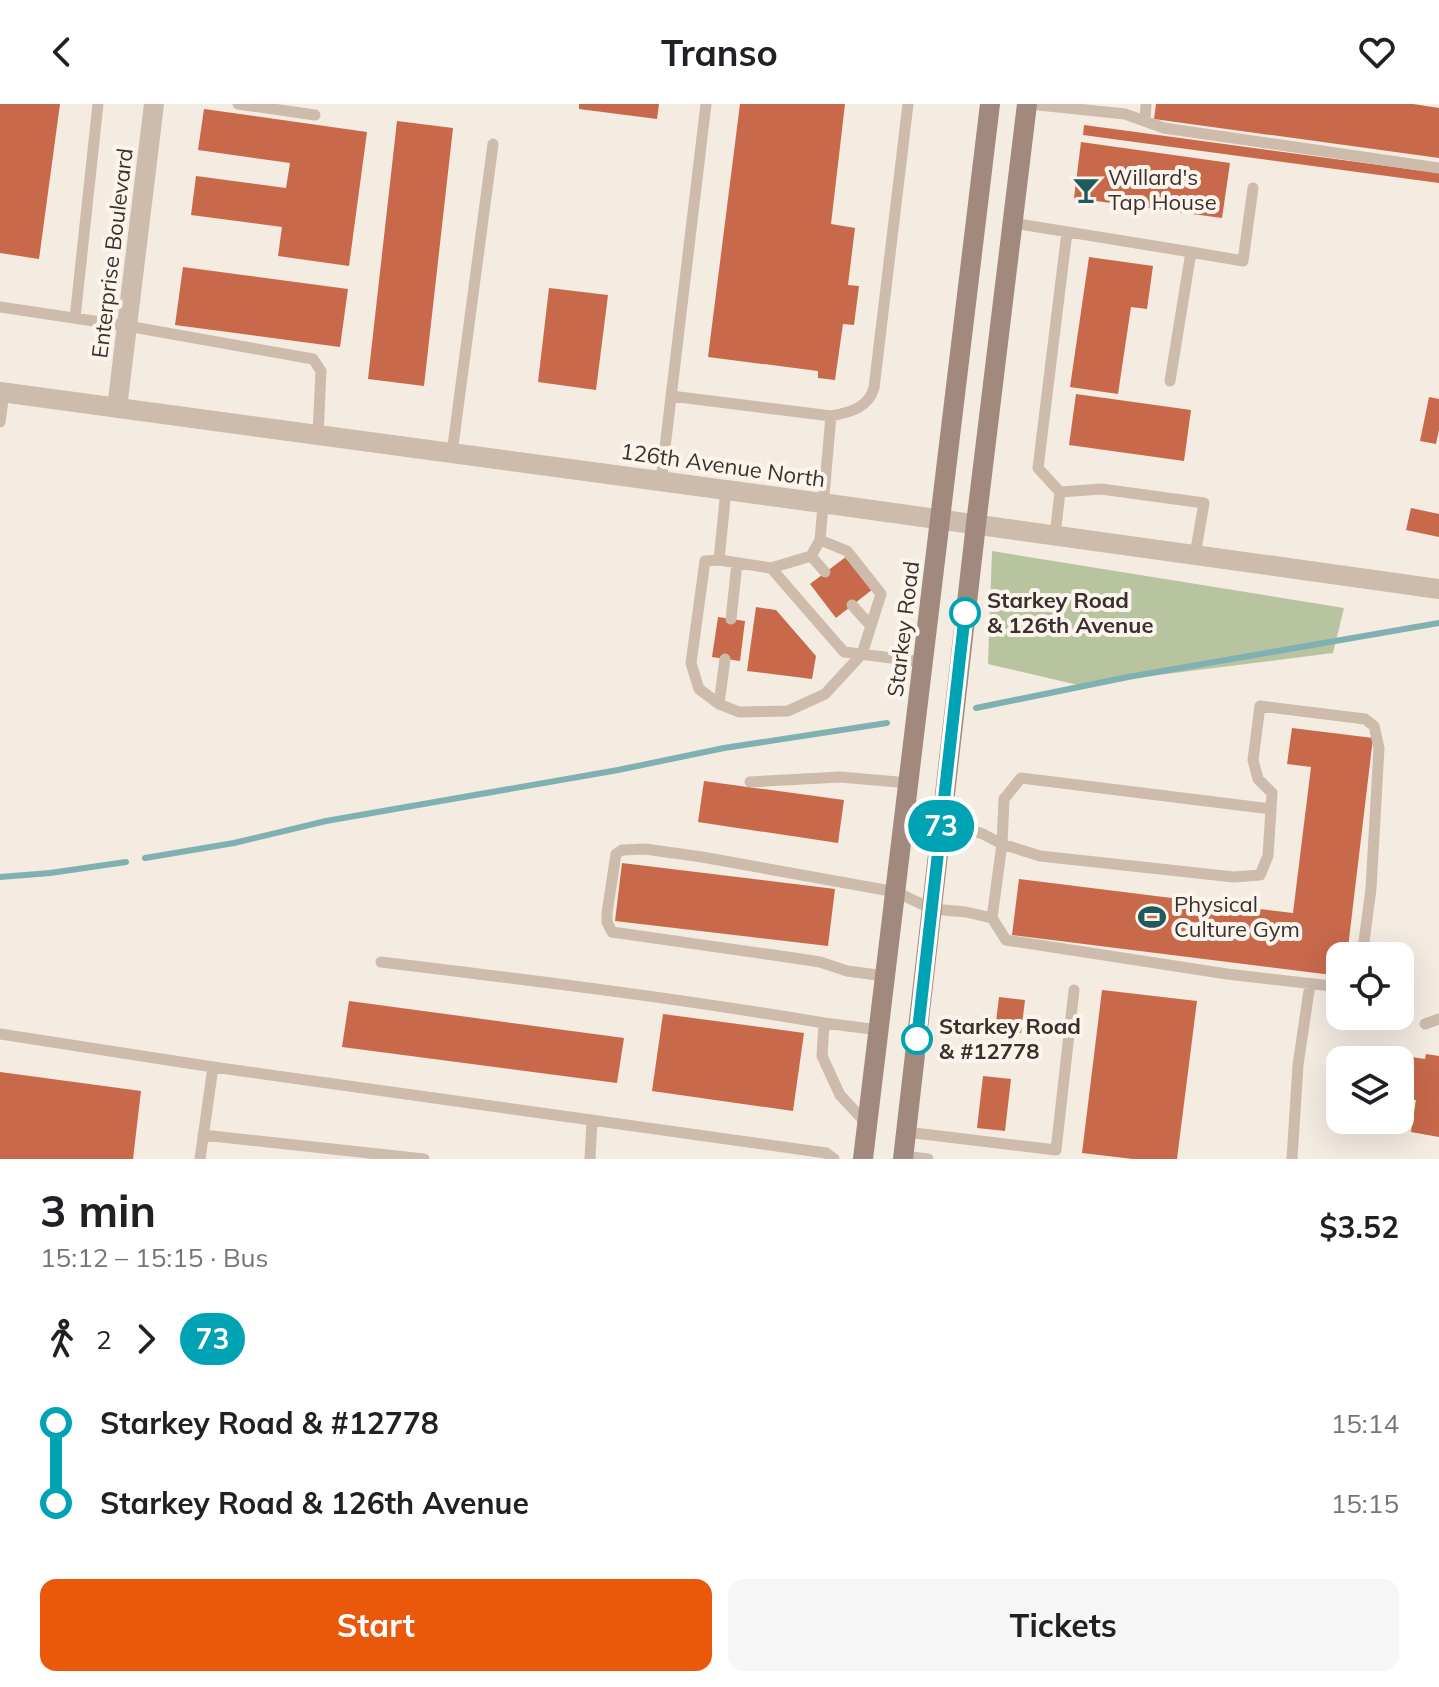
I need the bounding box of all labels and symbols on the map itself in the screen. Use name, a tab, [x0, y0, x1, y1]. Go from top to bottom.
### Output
street label: Enterprise Boulevard	[85, 146, 139, 360]
place label: Willard's Tap House	[1108, 163, 1217, 216]
bar icon: Willard's Tap House	[1071, 175, 1101, 205]
street label: 126th Avenue North	[619, 437, 827, 493]
street label: Starkey Road	[881, 559, 925, 699]
place label: Starkey Road & 126th Avenue	[987, 586, 1154, 639]
marker: Starkey Road & 126th Avenue	[950, 598, 980, 628]
line badge: 73	[905, 800, 977, 852]
place label: Physical Culture Gym	[1174, 890, 1300, 943]
sports icon: Physical Culture Gym	[1137, 902, 1167, 932]
place label: Starkey Road & #12778	[939, 1012, 1081, 1065]
marker: Starkey Road & #12778	[902, 1024, 932, 1054]

